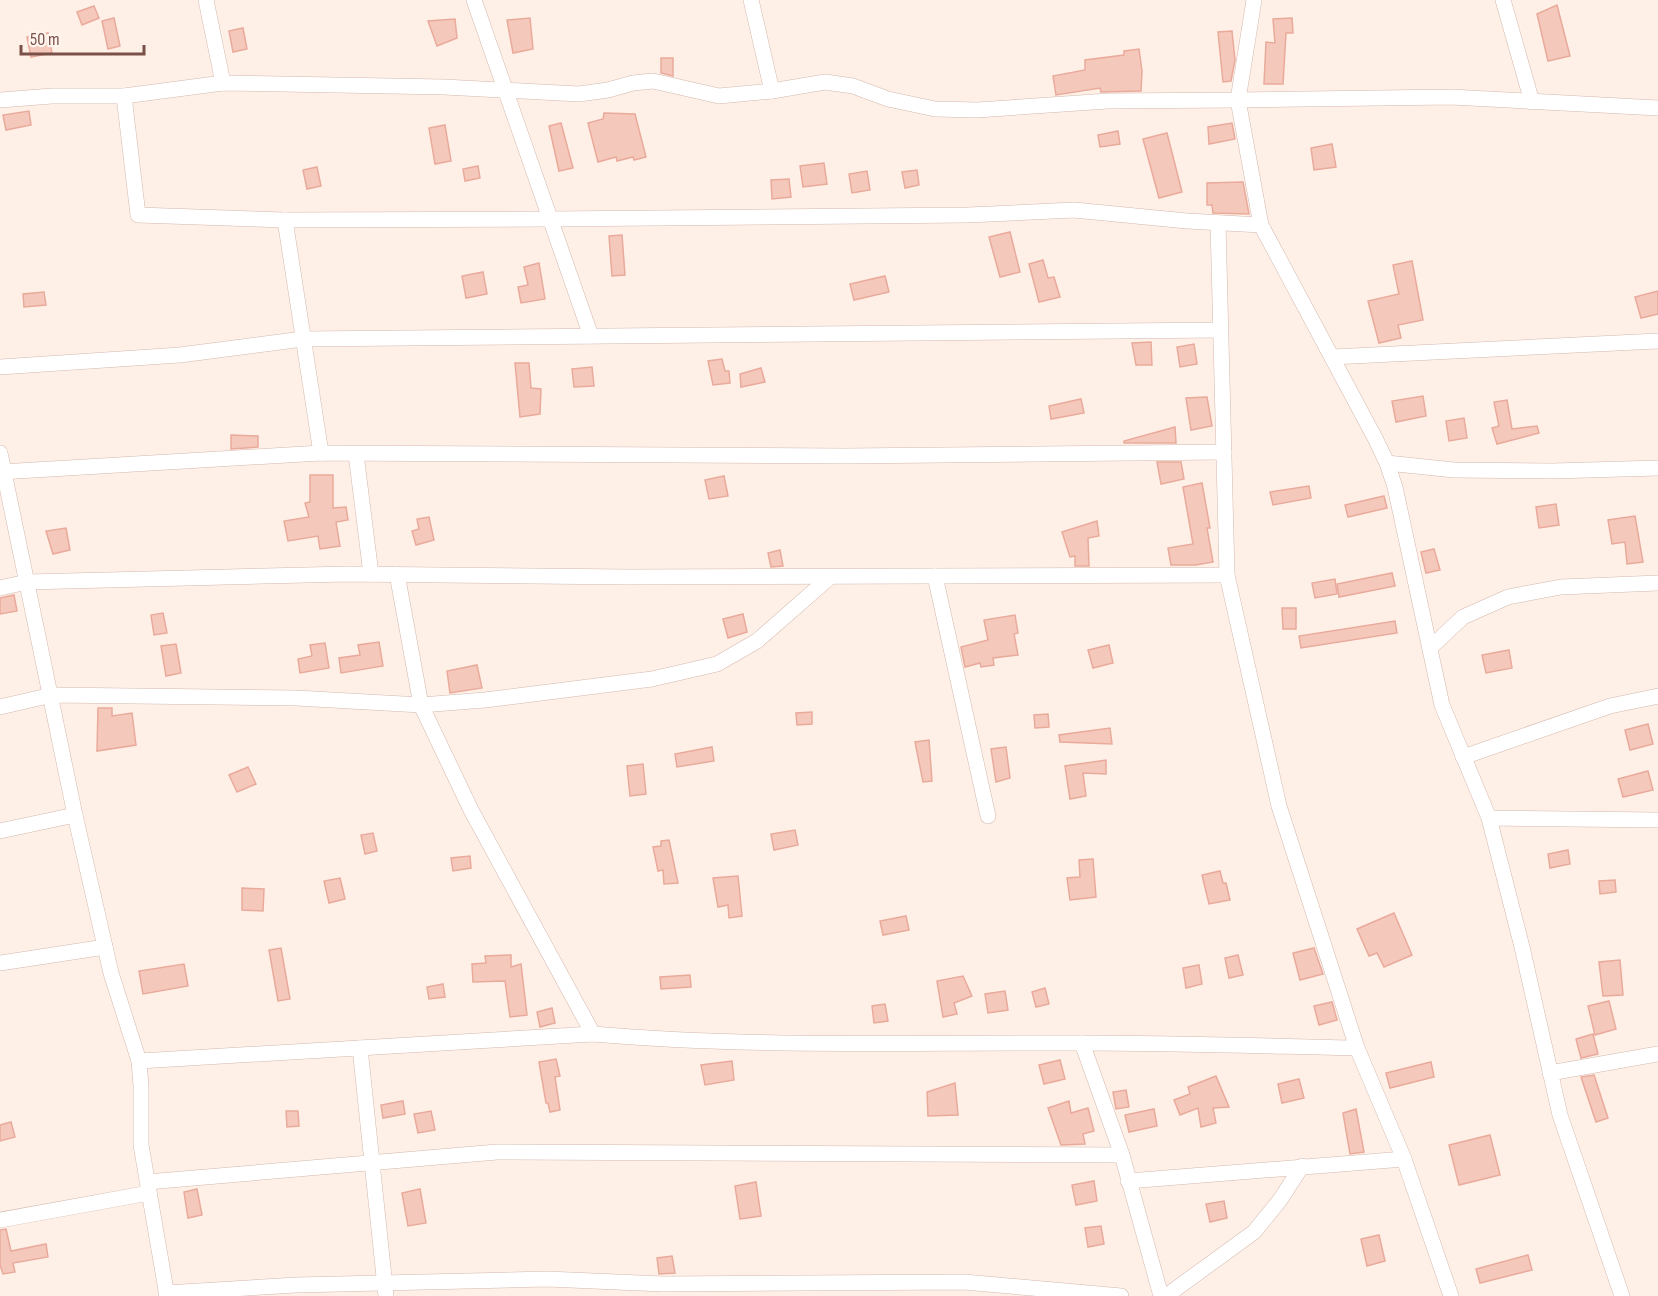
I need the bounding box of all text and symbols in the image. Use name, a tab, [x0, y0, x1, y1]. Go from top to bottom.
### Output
scale bar	[21, 18, 144, 56]
text: 50 m	[30, 29, 60, 50]

